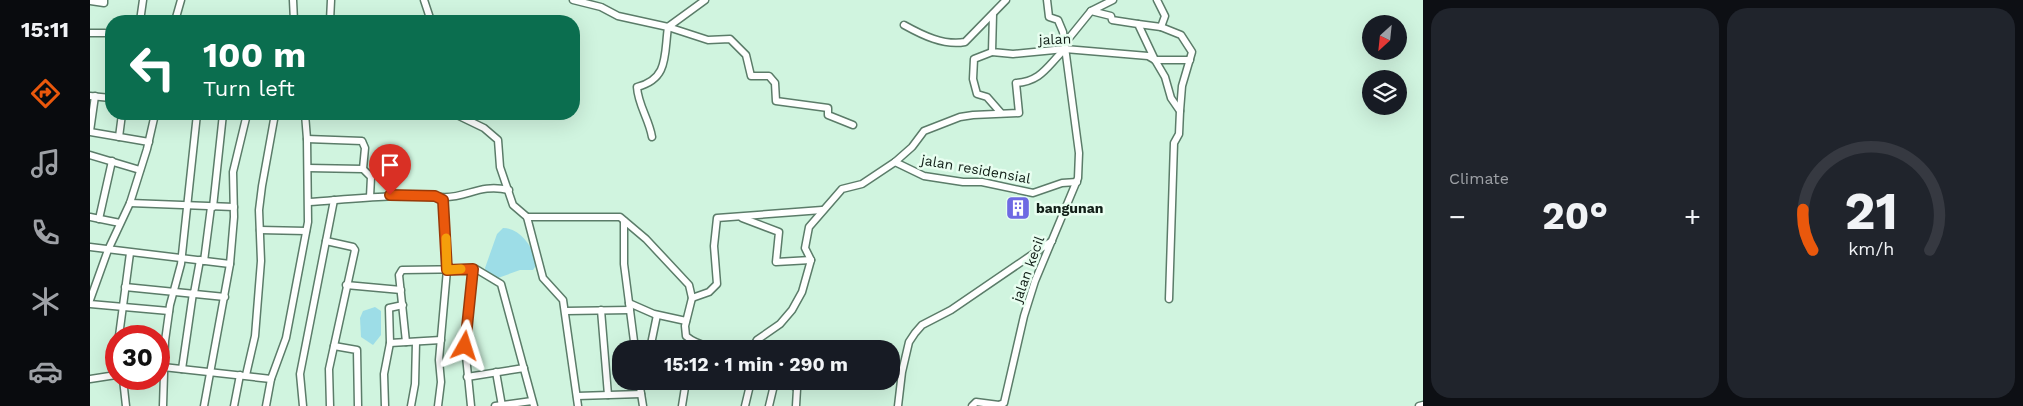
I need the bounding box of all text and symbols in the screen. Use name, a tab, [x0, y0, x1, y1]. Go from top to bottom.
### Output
north arrow	[1362, 15, 1408, 60]
map controls	[1362, 15, 1407, 115]
text: 15:11	[21, 17, 69, 42]
street label: jalan	[1036, 30, 1072, 48]
text: 100 m	[203, 34, 306, 76]
icon: left	[120, 35, 185, 100]
button: layers	[1362, 70, 1407, 115]
icon: directions	[28, 76, 63, 111]
text: Turn left	[203, 76, 295, 101]
pin	[369, 144, 411, 195]
icon: music	[28, 146, 63, 181]
icon: arrive	[376, 151, 404, 179]
street label: jalan residensial	[918, 151, 1033, 187]
text: Climate	[1449, 169, 1509, 188]
text: 21	[1844, 181, 1898, 242]
text: 20°	[1542, 194, 1608, 238]
building icon: bangunan	[1005, 195, 1031, 221]
place label: bangunan	[1036, 200, 1103, 216]
text: −	[1449, 200, 1466, 233]
text: +	[1684, 200, 1701, 233]
icon: phone	[28, 215, 63, 250]
street label: jalan kecil	[1008, 233, 1048, 306]
text: km/h	[1848, 238, 1894, 259]
icon: climate	[28, 284, 63, 319]
position arrow	[438, 319, 490, 371]
speed limit sign: 30	[105, 325, 170, 390]
text: 15:12 · 1 min · 290 m	[664, 353, 848, 376]
icon: car	[28, 354, 63, 389]

